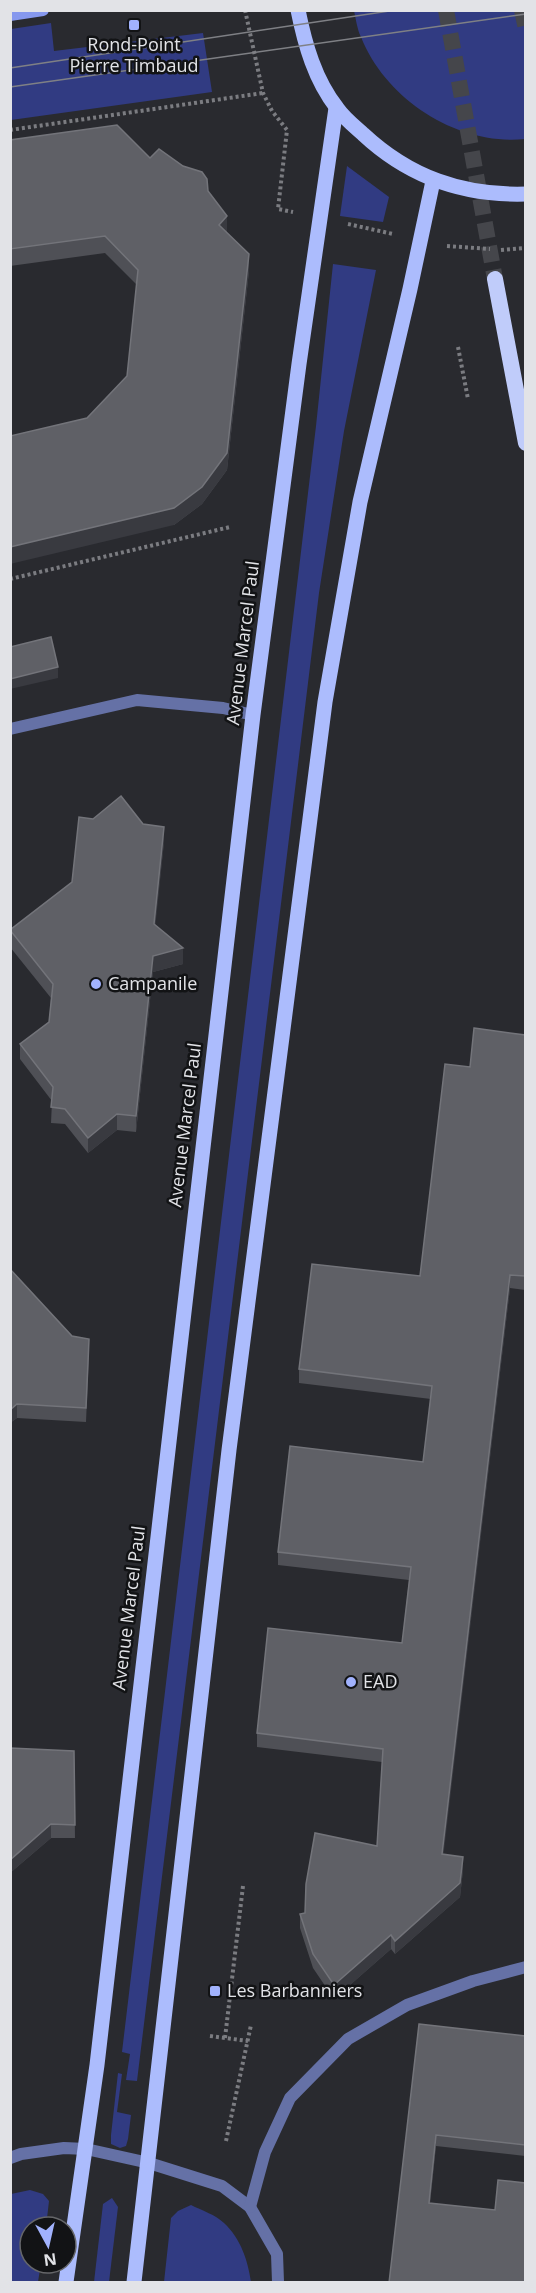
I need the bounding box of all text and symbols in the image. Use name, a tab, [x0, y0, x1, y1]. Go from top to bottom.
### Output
marker: Rond-Point Pierre Timbaud	[127, 18, 141, 32]
place label: Rond-Point Pierre Timbaud	[69, 32, 199, 77]
street label: Avenue Marcel Paul	[220, 559, 264, 726]
place label: Campanile	[108, 971, 197, 995]
marker: Campanile	[89, 977, 103, 991]
street label: Avenue Marcel Paul	[162, 1041, 206, 1208]
street label: Avenue Marcel Paul	[106, 1524, 150, 1691]
place label: EAD	[363, 1669, 397, 1693]
marker: EAD	[344, 1675, 358, 1689]
place label: Les Barbanniers	[227, 1978, 362, 2002]
marker: Les Barbanniers	[208, 1984, 222, 1998]
north arrow	[18, 2215, 78, 2275]
text: N	[42, 2248, 58, 2272]

